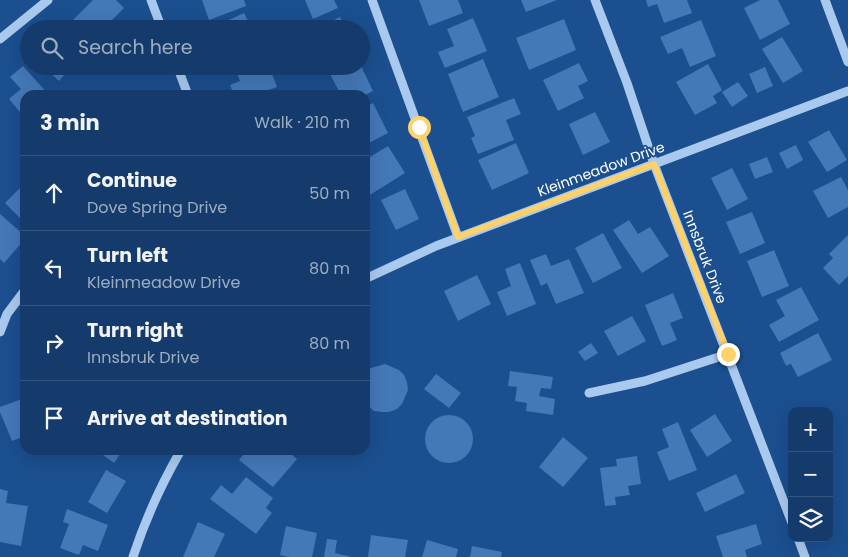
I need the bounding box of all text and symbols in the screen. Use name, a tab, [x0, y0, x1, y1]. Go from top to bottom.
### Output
search box	[20, 20, 370, 75]
icon: search	[38, 34, 66, 62]
text: Search here	[78, 34, 192, 61]
text: 3 min	[40, 108, 100, 137]
text: Walk · 210 m	[254, 111, 350, 134]
route start	[408, 116, 431, 139]
street label: Kleinmeadow Drive	[535, 137, 668, 201]
text: Continue	[87, 167, 177, 194]
icon: ahead	[40, 179, 68, 207]
text: 50 m	[309, 182, 350, 205]
text: Dove Spring Drive	[87, 196, 227, 219]
street label: Innsbruk Drive	[678, 207, 732, 307]
text: Turn left	[87, 242, 168, 269]
icon: left	[40, 254, 68, 282]
text: 80 m	[309, 257, 350, 280]
text: Kleinmeadow Drive	[87, 271, 240, 294]
text: Turn right	[87, 317, 183, 344]
icon: right	[40, 329, 68, 357]
text: 80 m	[309, 332, 350, 355]
route end	[717, 343, 740, 366]
text: Innsbruk Drive	[87, 346, 199, 369]
icon: arrive	[40, 404, 68, 432]
text: Arrive at destination	[87, 405, 288, 432]
map controls	[788, 407, 833, 542]
button: +	[788, 407, 833, 452]
button: −	[788, 452, 833, 497]
button: layers	[788, 497, 833, 542]

